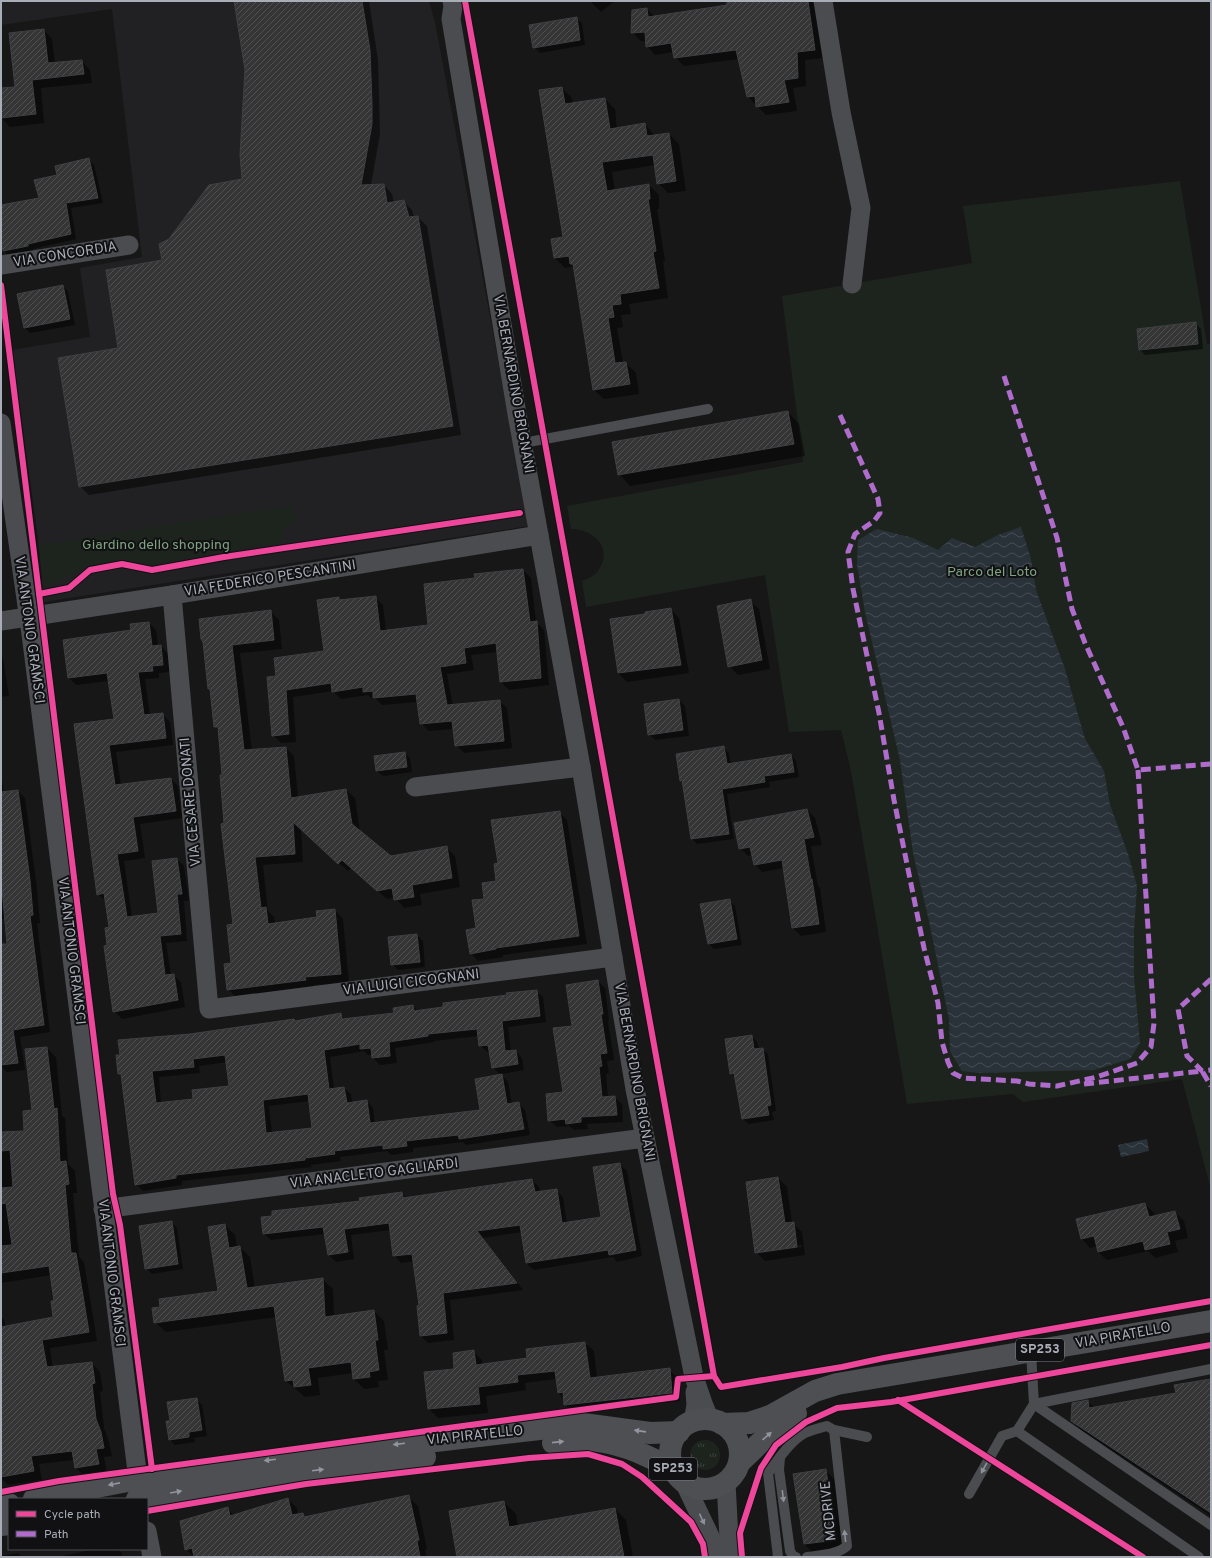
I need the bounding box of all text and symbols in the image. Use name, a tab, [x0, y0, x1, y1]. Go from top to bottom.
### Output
street label: VIA CONCORDIA	[12, 238, 118, 272]
street label: VIA BERNARDINO BRIGNANI	[489, 293, 537, 475]
park label: Giardino dello shopping	[82, 537, 230, 554]
street label: VIA ANTONIO GRAMSCI	[10, 555, 48, 705]
street label: VIA FEDERICO PESCANTINI	[183, 557, 357, 601]
park label: Parco del Loto	[947, 564, 1037, 581]
street label: VIA CESARE DONATI	[177, 737, 205, 867]
street label: VIA ANTONIO GRAMSCI	[53, 876, 89, 1026]
street label: VIA LUIGI CICOGNANI	[342, 966, 480, 1000]
street label: VIA BERNARDINO BRIGNANI	[610, 981, 658, 1163]
street label: VIA ANACLETO GAGLIARDI	[289, 1155, 459, 1193]
street label: VIA ANTONIO GRAMSCI	[93, 1198, 129, 1348]
street label: VIA PIRATELLO	[1074, 1319, 1172, 1353]
road number: SP253	[1016, 1339, 1064, 1361]
street label: VIA PIRATELLO	[426, 1422, 524, 1450]
one-way arrow	[634, 1428, 646, 1434]
one-way arrow	[762, 1431, 773, 1440]
one-way arrow	[552, 1439, 564, 1446]
one-way arrow	[393, 1441, 405, 1447]
one-way arrow	[264, 1456, 276, 1463]
road number: SP253	[649, 1458, 697, 1480]
one-way arrow	[981, 1462, 987, 1474]
one-way arrow	[312, 1467, 324, 1473]
street label: MCDRIVE	[817, 1480, 841, 1542]
one-way arrow	[108, 1481, 120, 1487]
one-way arrow	[170, 1489, 182, 1495]
one-way arrow	[780, 1490, 786, 1502]
legend	[8, 1498, 148, 1550]
text: Cycle path	[44, 1507, 101, 1523]
one-way arrow	[699, 1513, 705, 1525]
text: Path	[44, 1527, 69, 1543]
one-way arrow	[842, 1530, 849, 1542]

